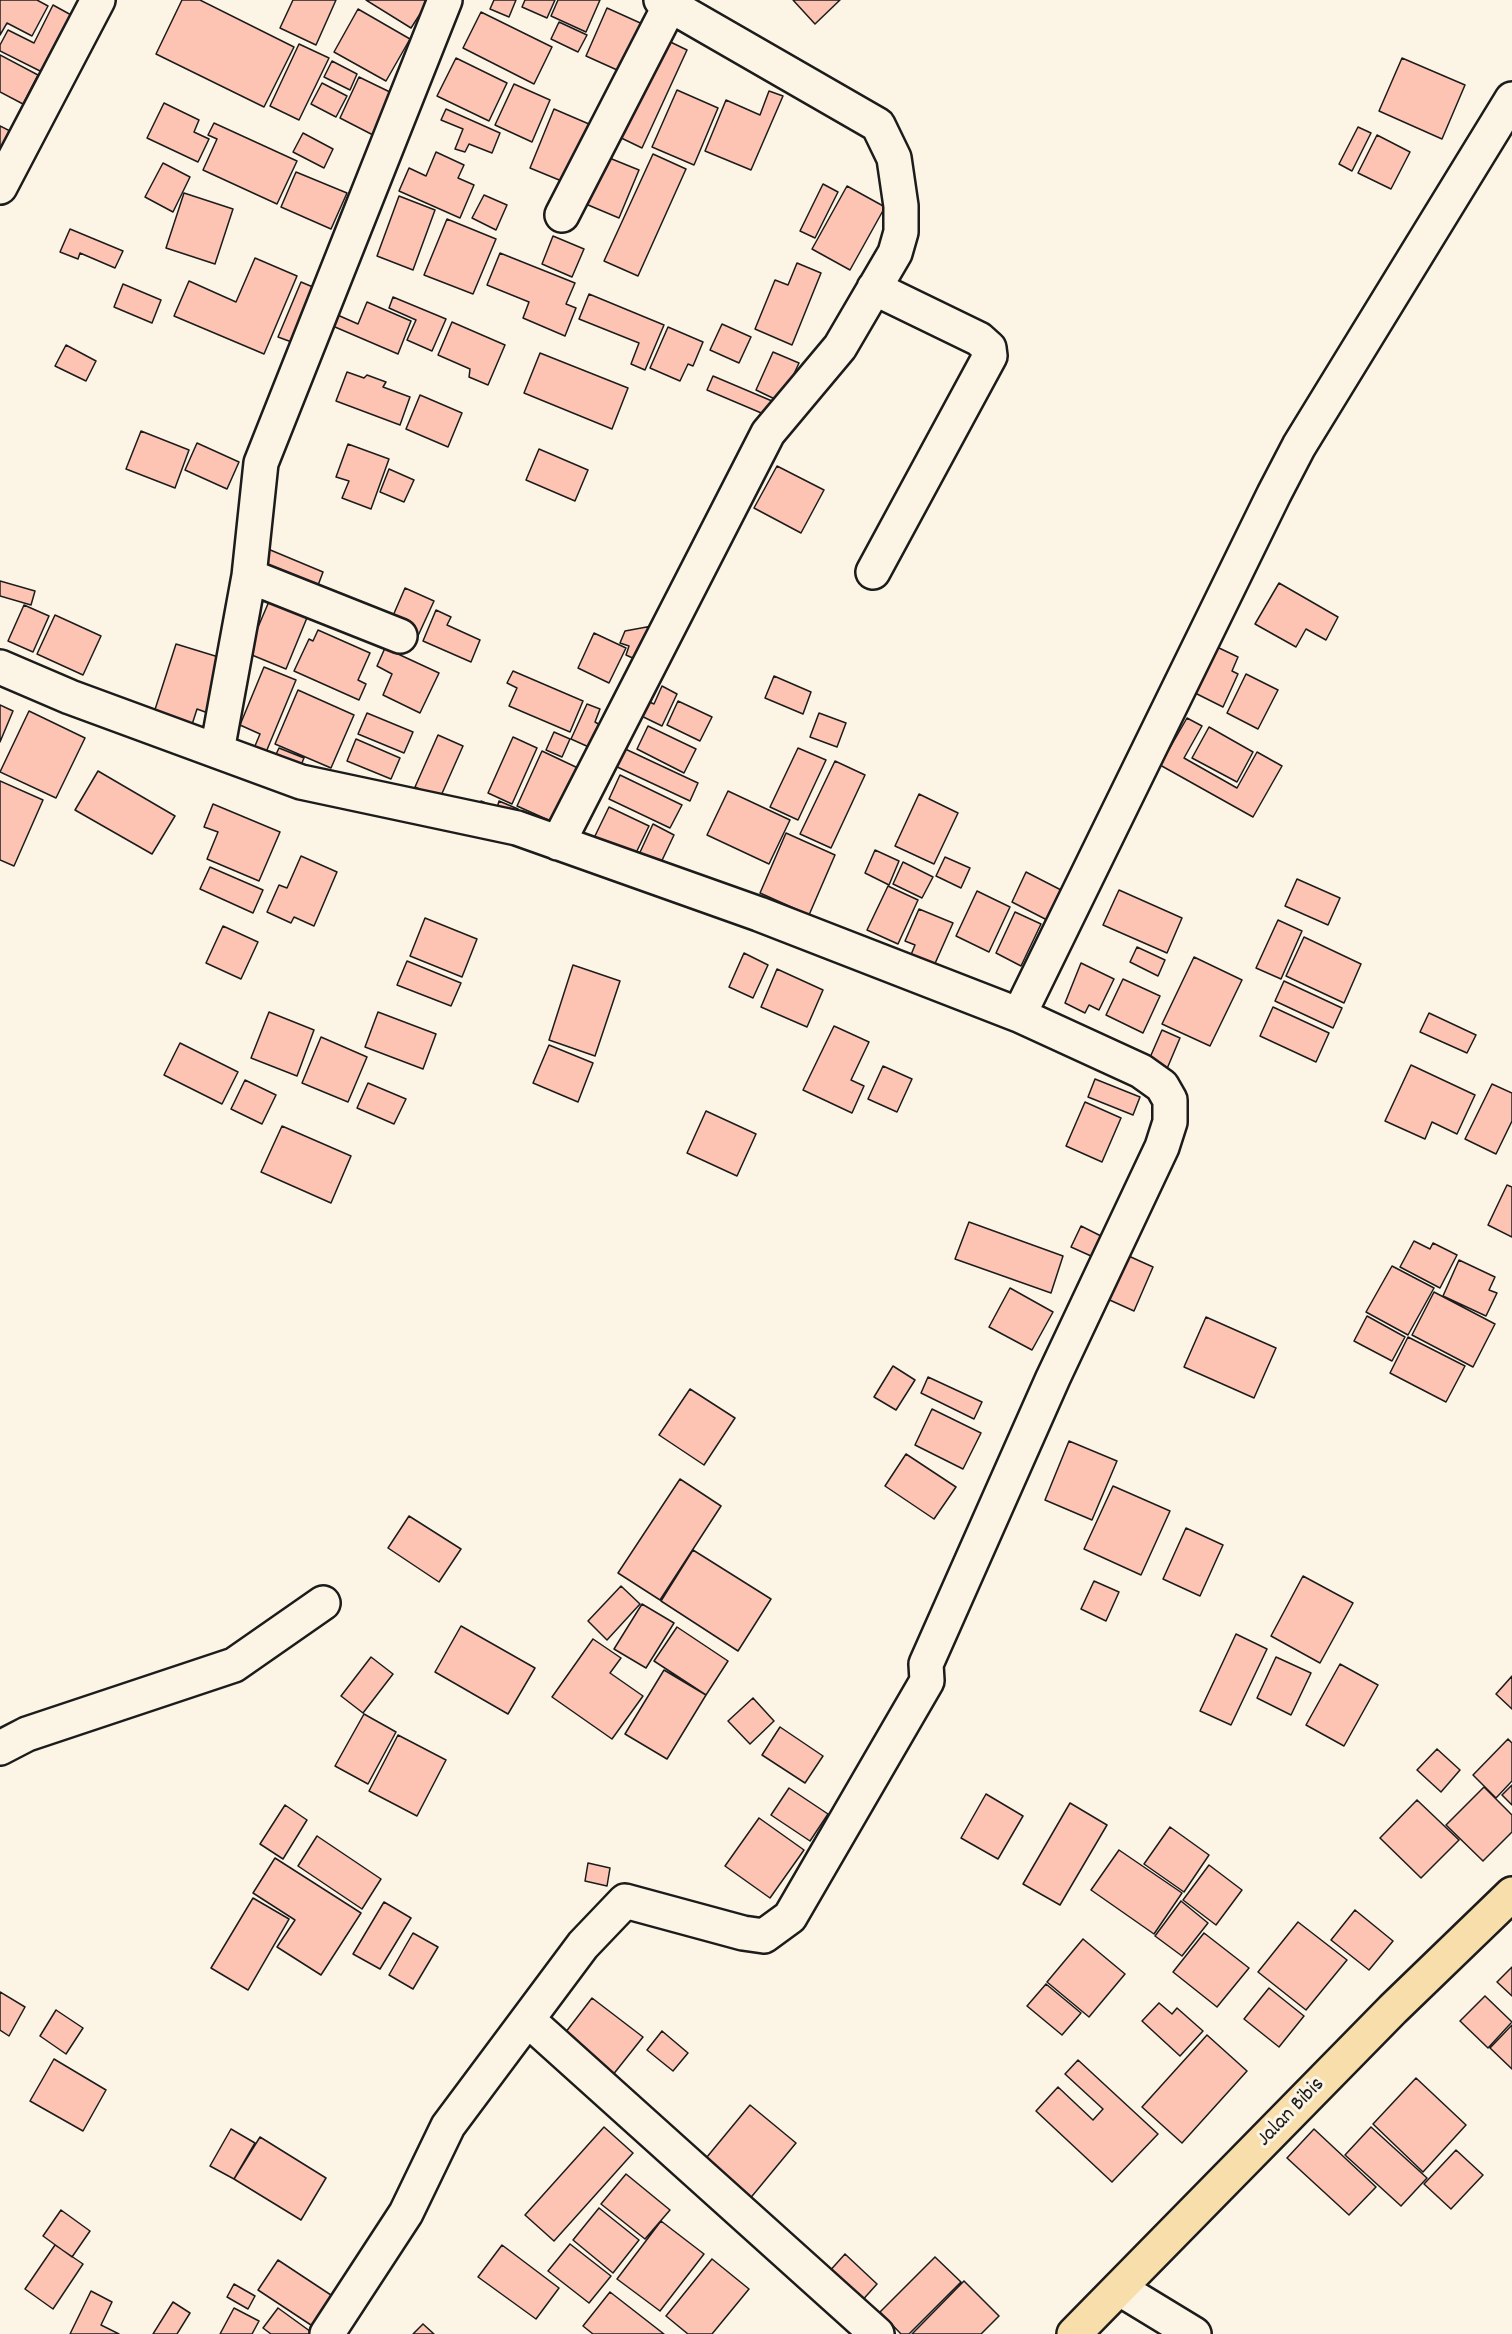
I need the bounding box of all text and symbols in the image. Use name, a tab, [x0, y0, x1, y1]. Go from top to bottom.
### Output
street label: Jalan Bibis	[1253, 2073, 1331, 2153]

